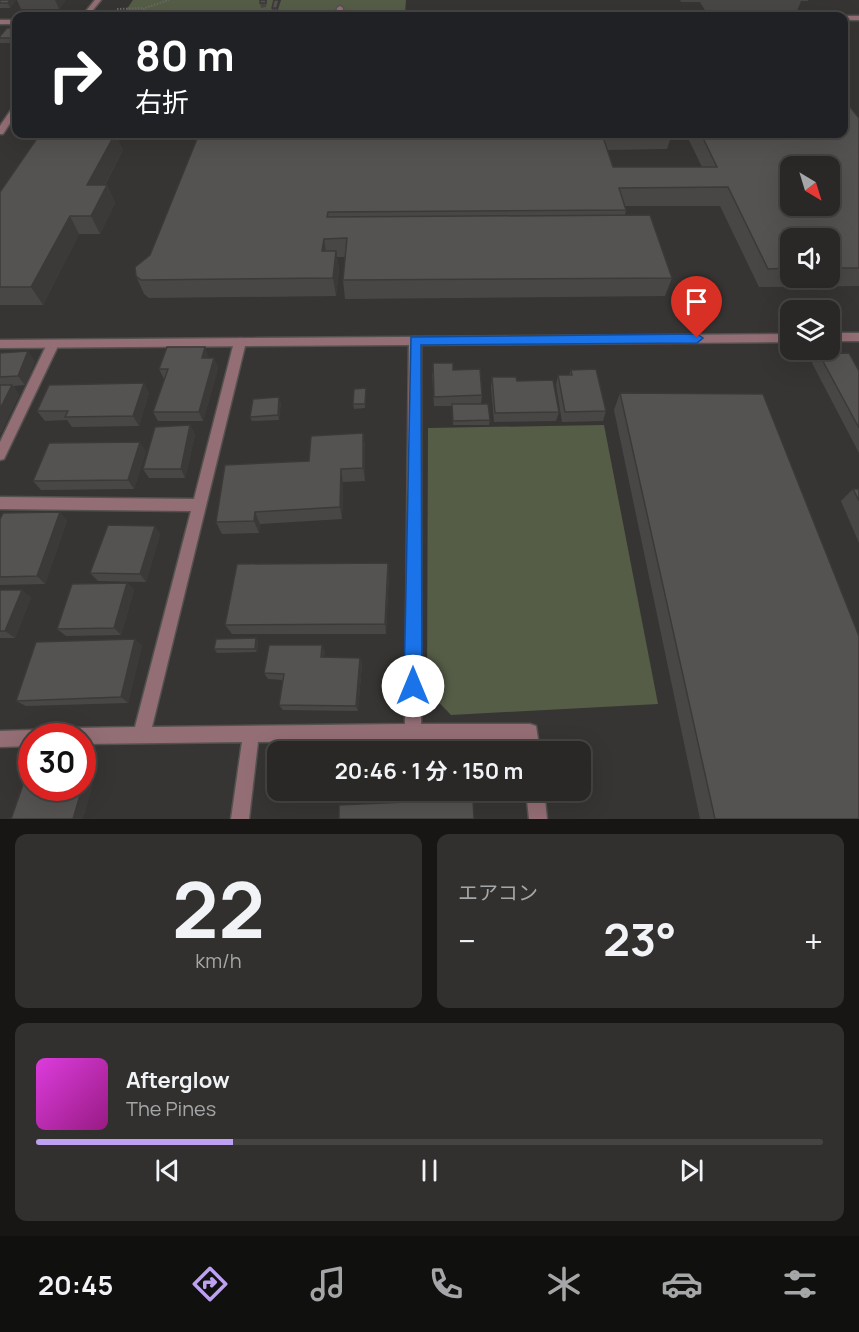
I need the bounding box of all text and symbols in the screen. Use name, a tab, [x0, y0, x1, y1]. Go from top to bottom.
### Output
text: 80 m	[135, 26, 235, 84]
icon: right	[36, 36, 114, 114]
text: 右折	[135, 83, 189, 120]
north arrow	[780, 156, 840, 216]
map controls	[780, 156, 840, 360]
button: sound	[780, 228, 840, 288]
pin	[671, 276, 722, 338]
icon: arrive	[680, 285, 713, 318]
button: layers	[780, 300, 840, 360]
position arrow	[381, 654, 445, 718]
speed limit sign: 30	[18, 723, 96, 801]
text: 20:46 · 1 分 · 150 m	[335, 756, 523, 786]
text: 22	[172, 855, 265, 961]
text: エアコン	[458, 879, 538, 906]
text: 23°	[603, 908, 677, 970]
text: −	[458, 918, 476, 963]
text: +	[804, 918, 823, 963]
text: km/h	[195, 947, 242, 974]
text: Afterglow	[126, 1065, 230, 1095]
text: The Pines	[126, 1095, 216, 1122]
icon: previous	[151, 1154, 184, 1187]
icon: pause	[413, 1154, 446, 1187]
icon: next	[675, 1154, 708, 1187]
icon: directions	[189, 1263, 231, 1305]
icon: music	[307, 1263, 349, 1305]
icon: phone	[425, 1263, 467, 1305]
icon: climate	[543, 1263, 585, 1305]
icon: car	[661, 1263, 703, 1305]
icon: filters	[779, 1263, 821, 1305]
text: 20:45	[38, 1266, 113, 1303]

